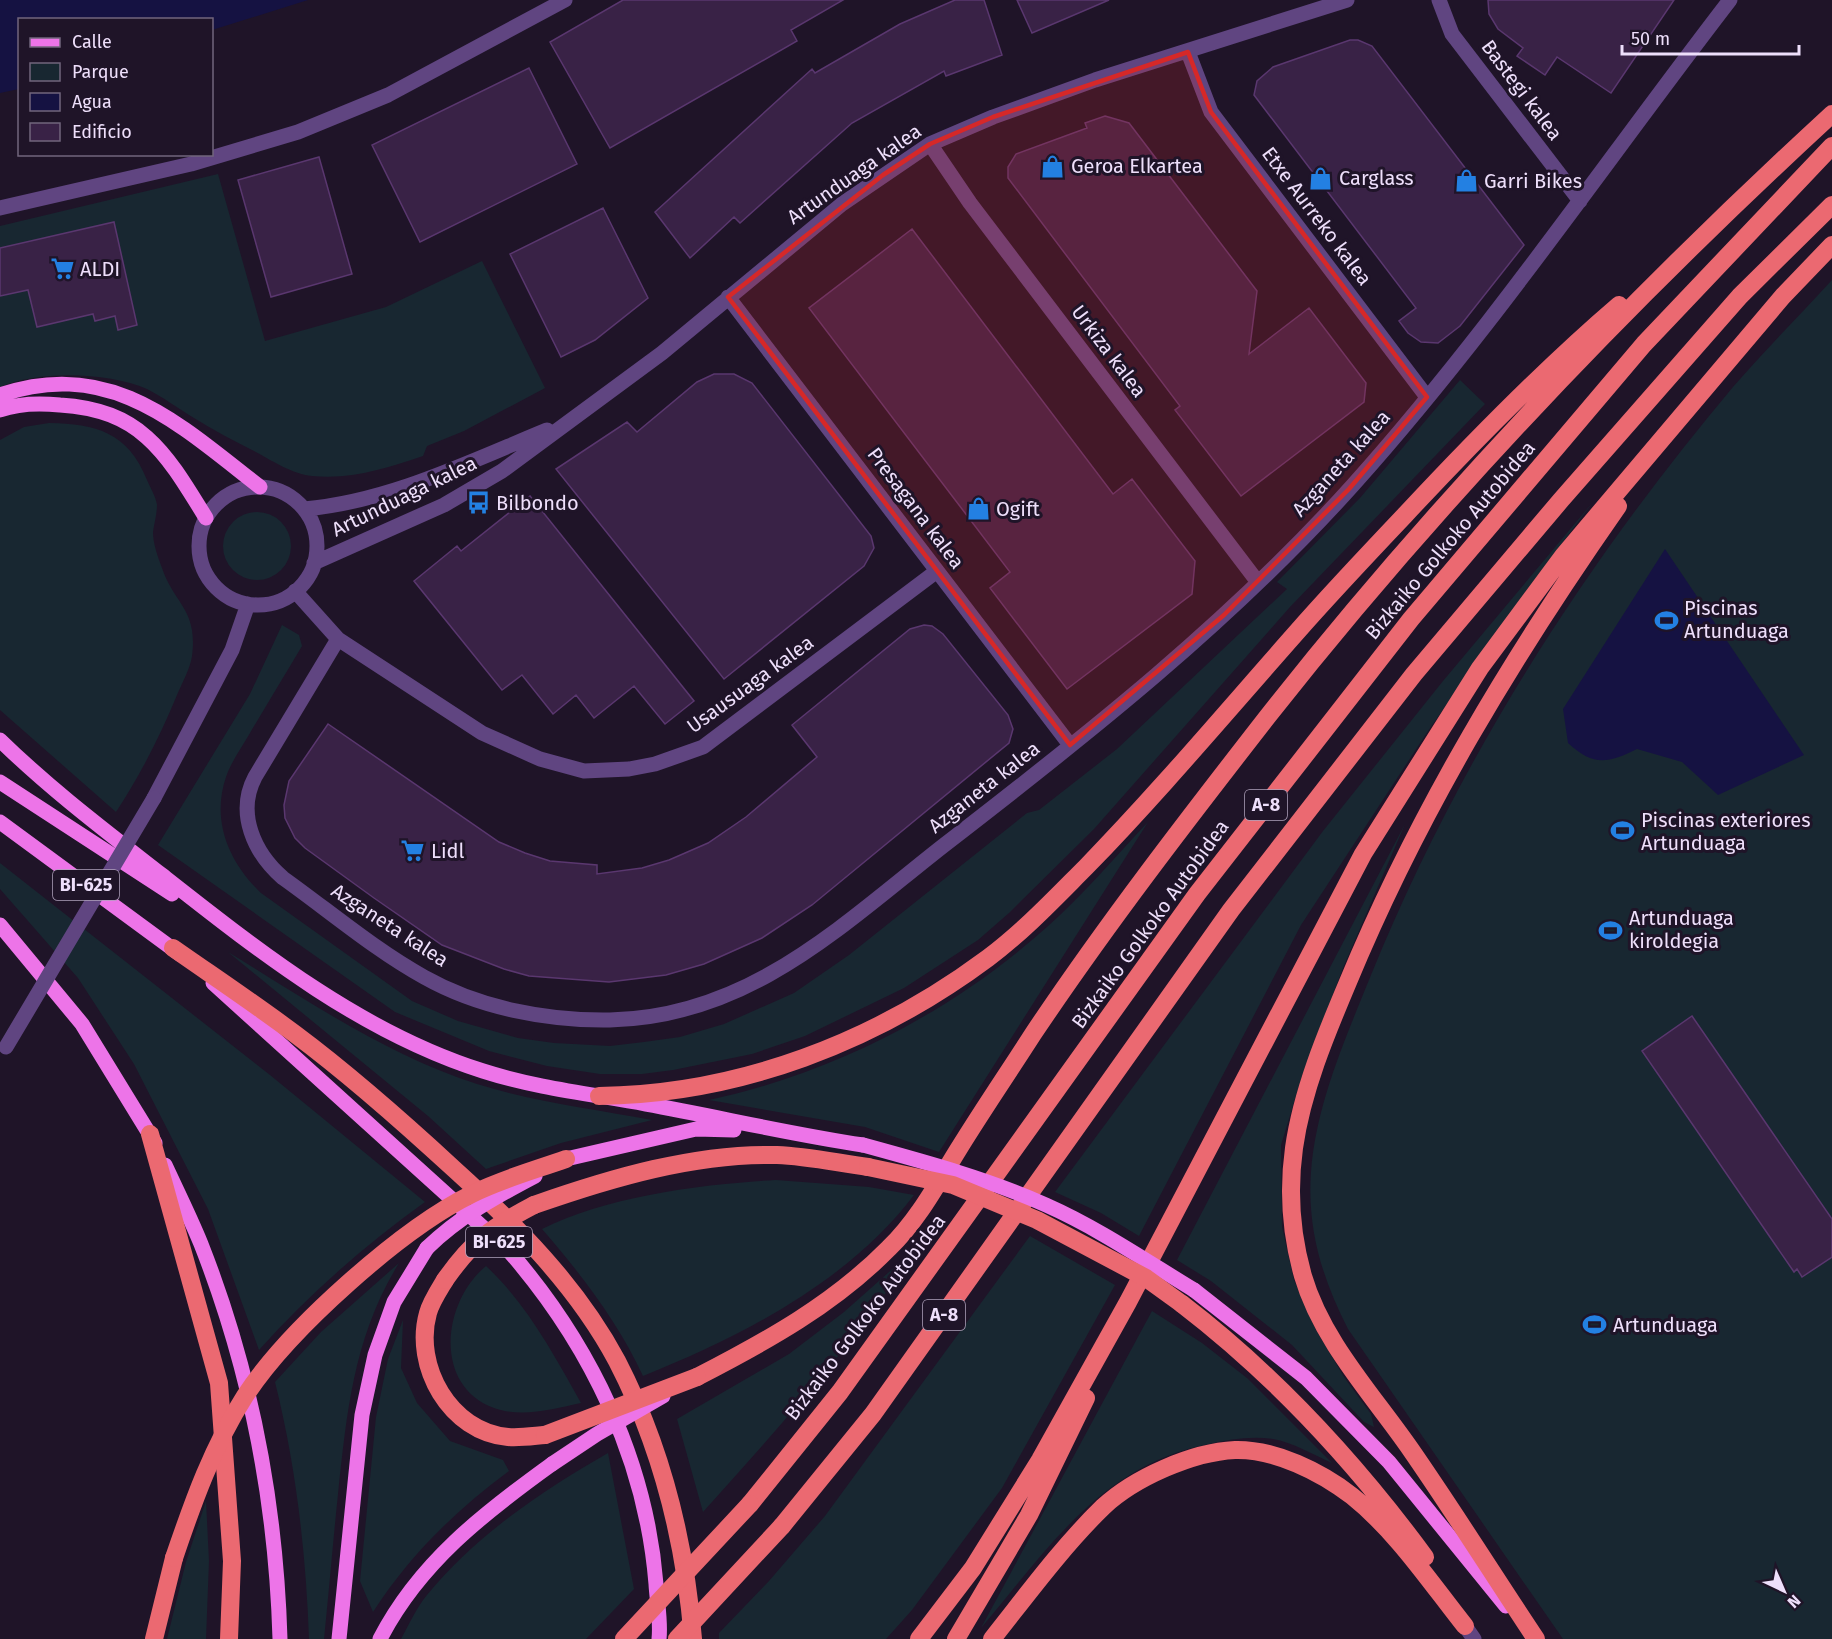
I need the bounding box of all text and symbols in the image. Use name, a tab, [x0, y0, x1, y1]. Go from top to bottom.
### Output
legend	[18, 18, 213, 156]
scale bar	[1622, 18, 1799, 56]
text: 50 m	[1631, 28, 1670, 50]
text: Calle	[72, 31, 112, 53]
street label: Bastegi kalea	[1477, 35, 1567, 145]
text: Parque	[72, 61, 129, 83]
text: Agua	[72, 91, 112, 113]
street label: Artunduaga kalea	[782, 119, 926, 229]
text: Edificio	[72, 121, 132, 143]
street label: Etxe Aurreko kalea	[1257, 142, 1377, 290]
shop icon: Geroa Elkartea	[1040, 153, 1066, 179]
place label: Geroa Elkartea	[1071, 154, 1203, 178]
shop icon: Carglass	[1308, 165, 1334, 191]
place label: Carglass	[1339, 166, 1414, 190]
shop icon: Garri Bikes	[1453, 168, 1479, 194]
place label: Garri Bikes	[1484, 169, 1582, 193]
supermarket icon: ALDI	[49, 256, 75, 282]
place label: ALDI	[80, 257, 120, 281]
street label: Urkiza kalea	[1066, 300, 1152, 402]
street label: Azganeta kalea	[1287, 405, 1395, 521]
street label: Bizkaiko Golkoko Autobidea	[1360, 436, 1540, 644]
street label: Presagana kalea	[863, 443, 969, 573]
street label: Artunduaga kalea	[328, 451, 480, 541]
bus stop icon: Bilbondo	[465, 490, 491, 516]
place label: Bilbondo	[496, 491, 579, 515]
shop icon: Ogift	[965, 496, 991, 522]
place label: Ogift	[996, 497, 1041, 521]
place label: Piscinas Artunduaga	[1684, 596, 1789, 643]
sports icon: Piscinas Artunduaga	[1653, 607, 1679, 633]
street label: Usausuaga kalea	[682, 630, 818, 738]
street label: Azganeta kalea	[924, 736, 1044, 838]
road number: A-8	[1245, 790, 1287, 820]
place label: Piscinas exteriores Artunduaga	[1641, 808, 1810, 855]
street label: Bizkaiko Golkoko Autobidea	[1066, 815, 1234, 1033]
sports icon: Piscinas exteriores Artunduaga	[1610, 818, 1636, 844]
supermarket icon: Lidl	[400, 838, 426, 864]
place label: Lidl	[431, 839, 465, 863]
road number: BI-625	[53, 870, 119, 900]
street label: Azganeta kalea	[327, 878, 453, 972]
place label: Artunduaga kiroldegia	[1629, 906, 1734, 953]
sports icon: Artunduaga kiroldegia	[1598, 917, 1624, 943]
street label: Bizkaiko Golkoko Autobidea	[780, 1209, 950, 1425]
road number: BI-625	[466, 1227, 532, 1257]
road number: A-8	[923, 1300, 965, 1330]
sports icon: Artunduaga	[1582, 1312, 1608, 1338]
place label: Artunduaga	[1613, 1313, 1718, 1337]
north arrow	[1754, 1561, 1814, 1621]
text: N	[1784, 1591, 1804, 1612]

